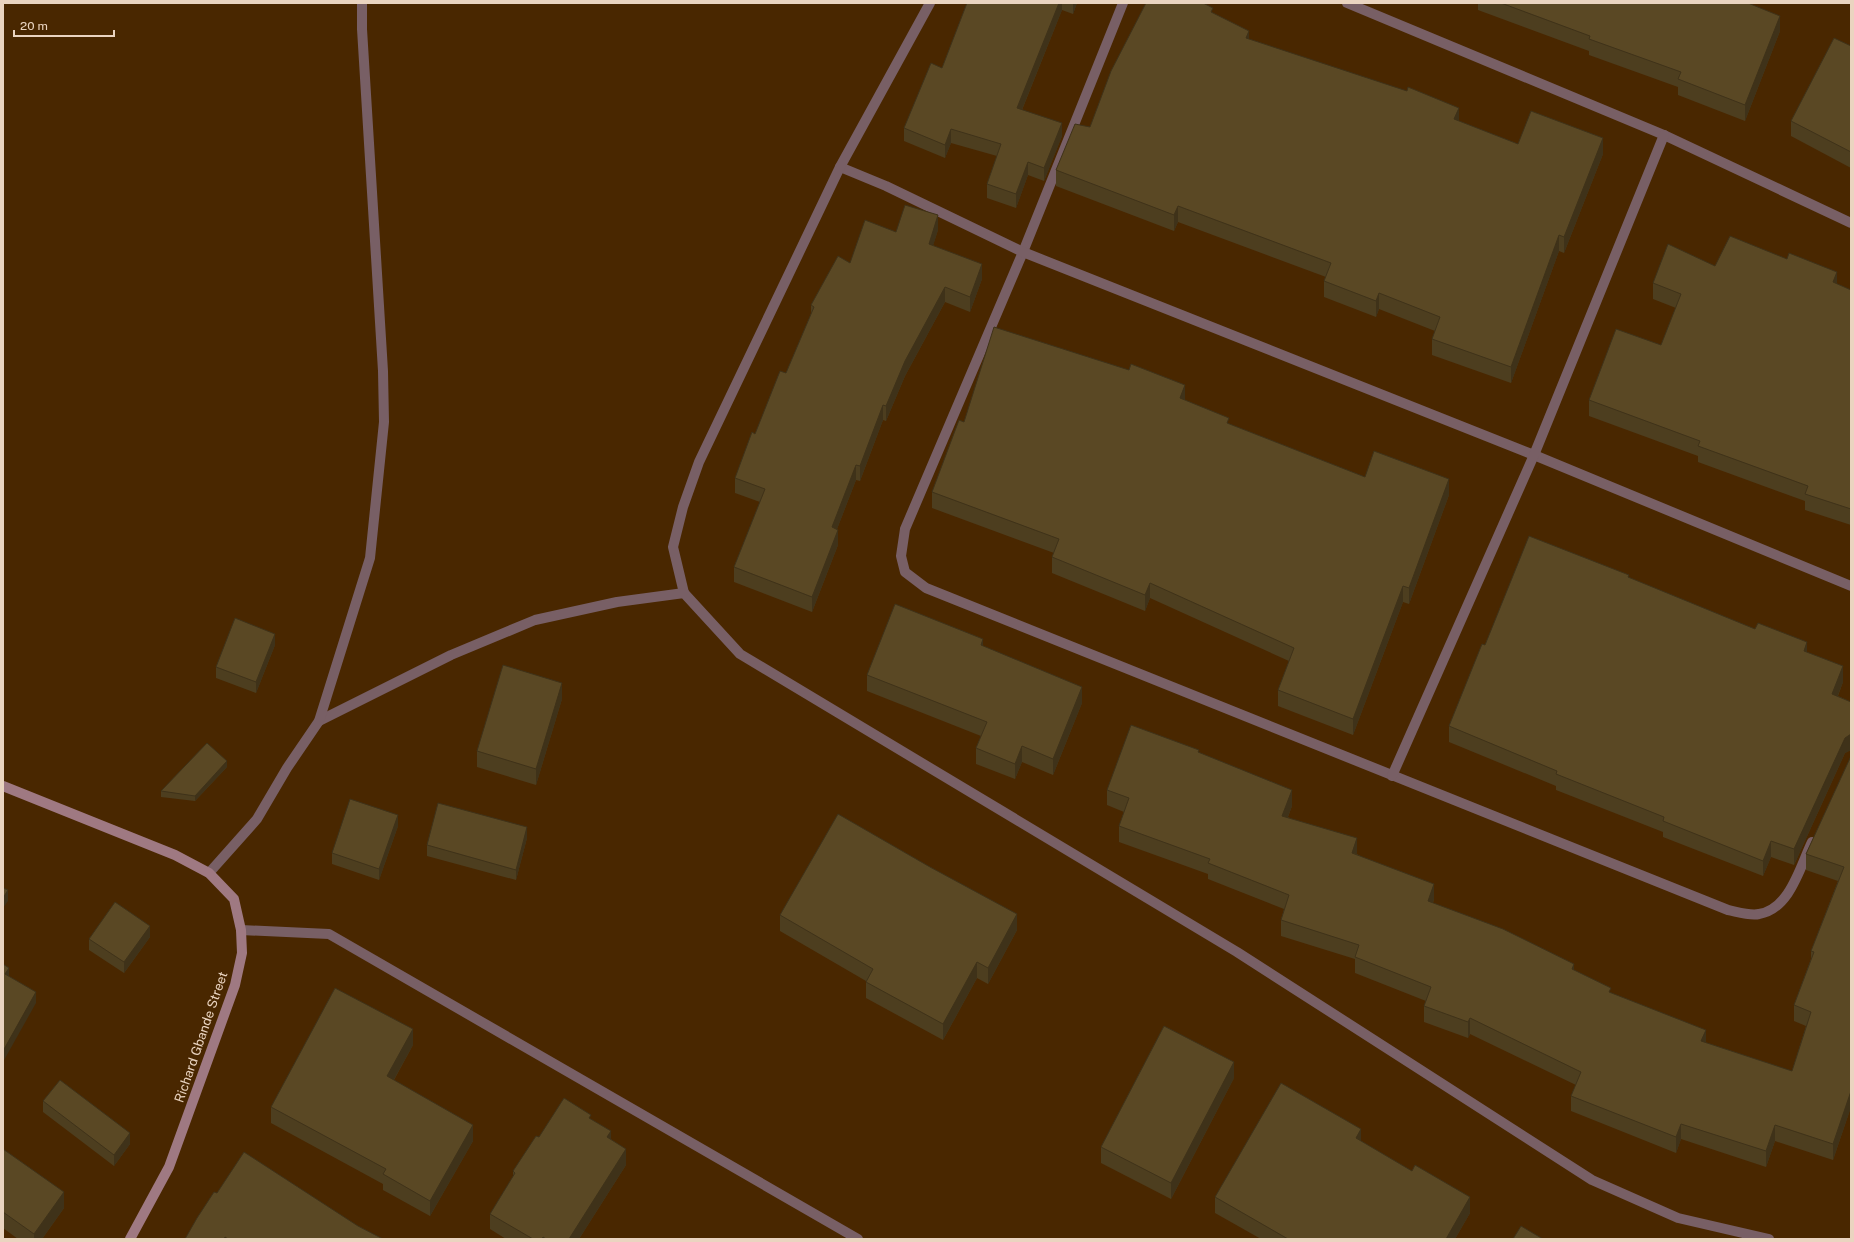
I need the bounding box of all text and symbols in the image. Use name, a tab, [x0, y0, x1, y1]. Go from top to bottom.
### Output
scale bar	[14, 12, 114, 38]
text: 20 m	[20, 19, 48, 33]
street label: Richard Gbande Street	[172, 970, 230, 1104]

